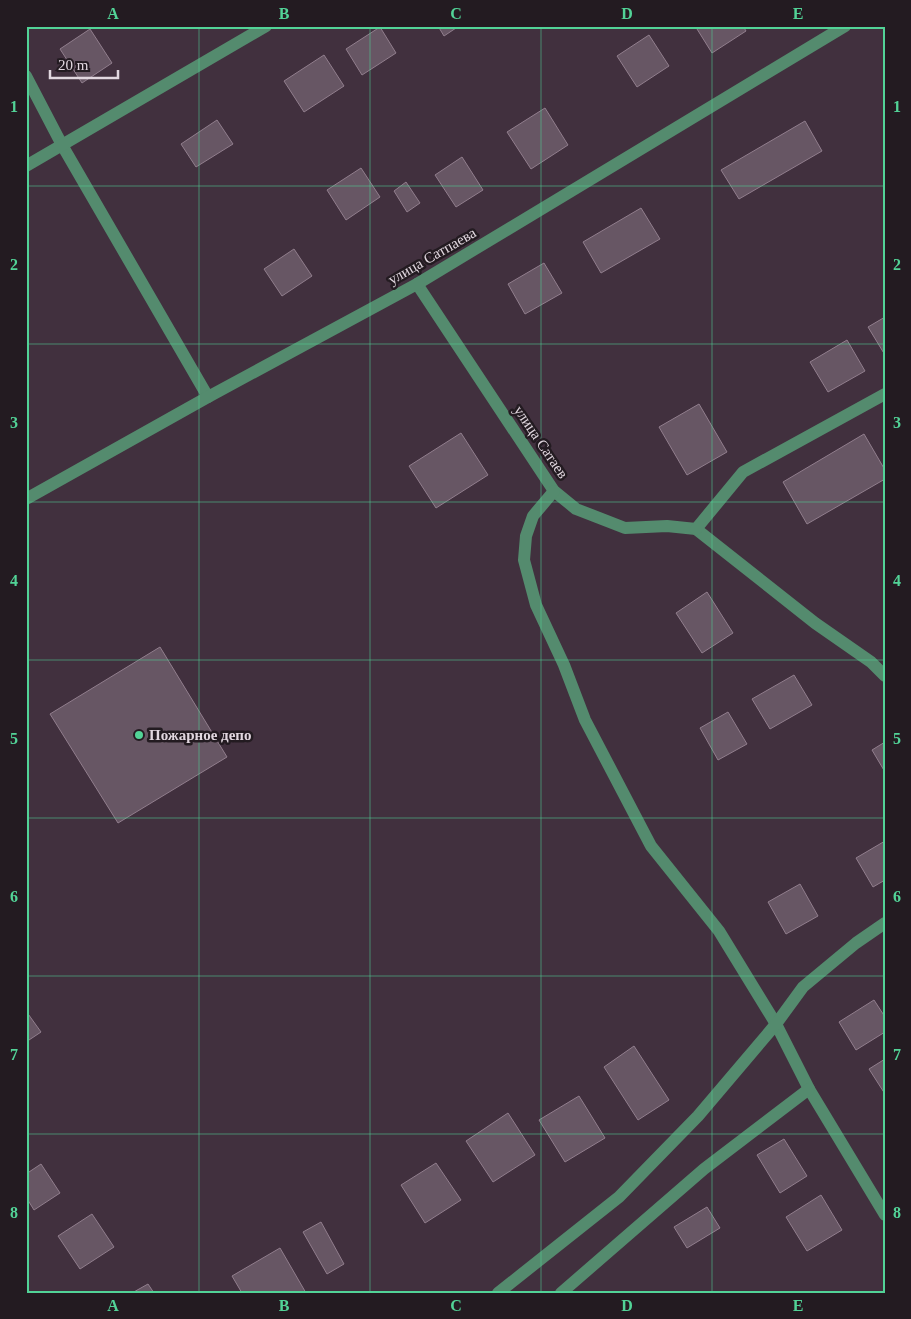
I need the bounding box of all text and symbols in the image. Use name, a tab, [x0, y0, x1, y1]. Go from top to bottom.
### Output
text: A	[107, 5, 119, 22]
text: B	[279, 5, 290, 22]
text: C	[450, 5, 462, 22]
text: D	[621, 5, 633, 22]
text: E	[793, 5, 803, 22]
scale bar	[50, 48, 118, 80]
text: 20 m	[58, 57, 89, 73]
text: 1	[10, 98, 18, 115]
text: 1	[893, 98, 901, 115]
street label: улица Сатпаева	[385, 224, 479, 288]
text: 2	[10, 256, 18, 273]
text: 2	[893, 256, 901, 273]
street label: улица Сатаев	[511, 403, 571, 481]
text: 3	[10, 414, 18, 431]
text: 3	[893, 414, 901, 431]
text: 4	[10, 572, 18, 589]
text: 4	[893, 572, 901, 589]
place label: Пожарное депо	[149, 727, 251, 743]
marker: Пожарное депо	[133, 729, 145, 741]
text: 5	[10, 730, 18, 747]
text: 5	[893, 730, 901, 747]
text: 6	[10, 888, 18, 905]
text: 6	[893, 888, 901, 905]
text: 7	[10, 1046, 18, 1063]
text: 7	[893, 1046, 901, 1063]
text: 8	[10, 1204, 18, 1221]
text: 8	[893, 1204, 901, 1221]
text: A	[107, 1297, 119, 1314]
text: B	[279, 1297, 290, 1314]
text: C	[450, 1297, 462, 1314]
text: D	[621, 1297, 633, 1314]
text: E	[793, 1297, 803, 1314]

